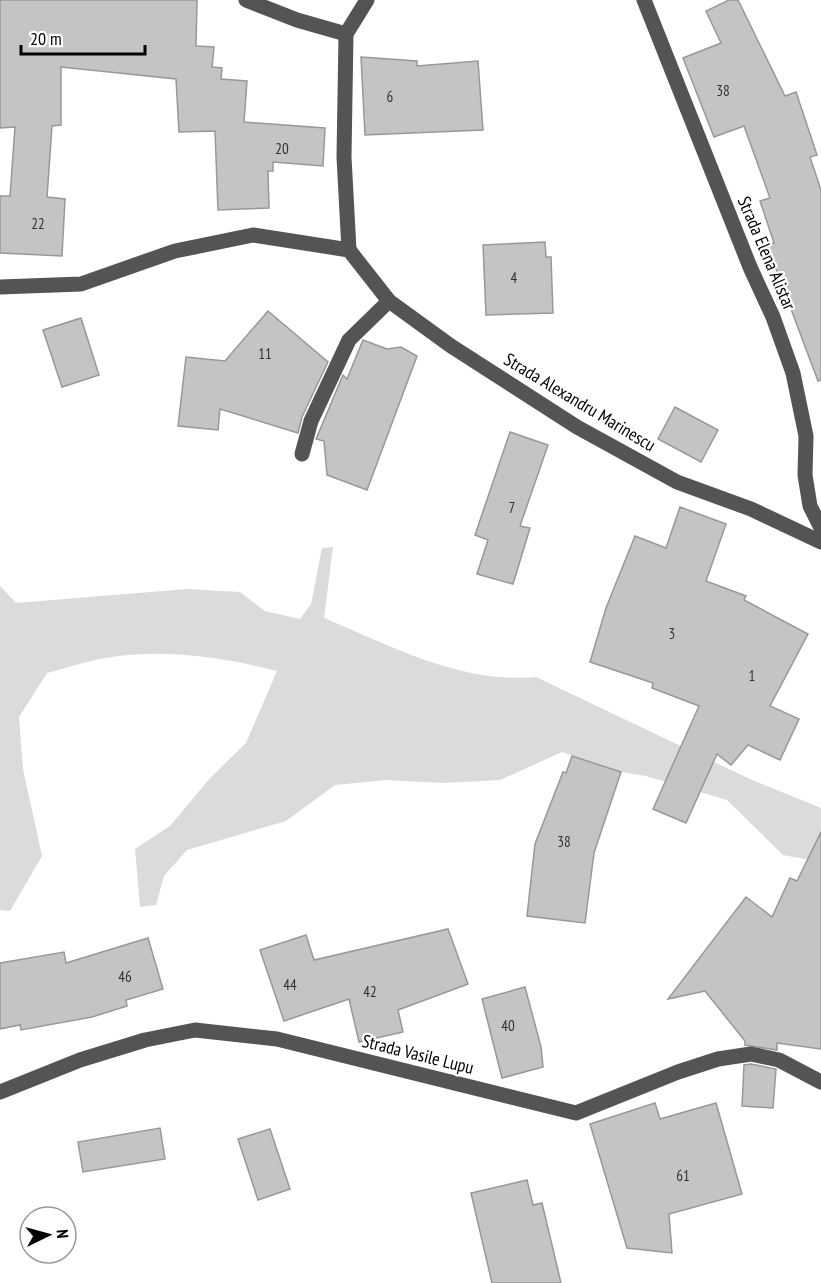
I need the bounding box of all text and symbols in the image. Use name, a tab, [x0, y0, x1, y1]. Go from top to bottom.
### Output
scale bar	[21, 18, 146, 56]
text: 20 m	[30, 27, 62, 50]
house number: 38	[716, 81, 730, 100]
house number: 6	[387, 87, 394, 106]
house number: 20	[275, 139, 289, 158]
street label: Strada Elena Alistar	[733, 193, 801, 313]
house number: 22	[31, 214, 45, 233]
house number: 4	[511, 268, 518, 287]
house number: 11	[258, 344, 272, 363]
street label: Strada Alexandru Marinescu	[500, 348, 660, 456]
house number: 7	[509, 498, 515, 517]
house number: 3	[669, 624, 675, 643]
house number: 1	[749, 666, 755, 685]
house number: 38	[557, 832, 571, 851]
house number: 46	[118, 967, 132, 986]
house number: 44	[283, 975, 297, 994]
house number: 42	[363, 982, 377, 1001]
house number: 40	[501, 1016, 515, 1035]
street label: Strada Vasile Lupu	[360, 1029, 476, 1079]
house number: 61	[676, 1166, 690, 1185]
north arrow	[18, 1205, 78, 1265]
text: N	[53, 1229, 73, 1239]

